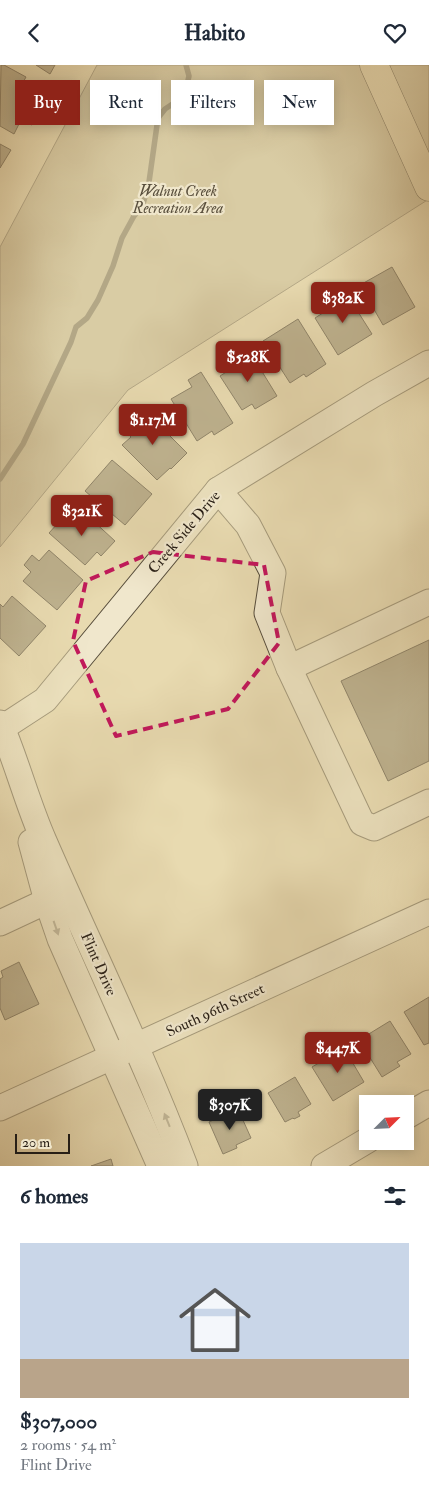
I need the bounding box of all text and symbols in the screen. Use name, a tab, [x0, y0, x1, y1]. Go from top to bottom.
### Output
icon: back	[20, 19, 48, 47]
text: Habito	[184, 19, 245, 47]
icon: heart	[381, 19, 409, 47]
chip: Buy	[15, 80, 80, 125]
chip: Rent	[90, 80, 161, 125]
chip: Filters	[171, 80, 254, 125]
chip: New	[264, 80, 334, 125]
park label: Walnut Creek Recreation Area	[132, 182, 223, 218]
pin: $382K	[308, 281, 378, 324]
text: $382K	[322, 288, 364, 308]
pin: $528K	[213, 341, 283, 383]
text: $528K	[227, 347, 269, 367]
pin: $1.17M	[112, 403, 194, 446]
text: $1.17M	[130, 410, 176, 430]
street label: Creek Side Drive	[144, 487, 225, 578]
pin: $321K	[47, 495, 117, 537]
text: $321K	[62, 501, 102, 521]
one-way arrow	[53, 920, 60, 935]
street label: Flint Drive	[76, 930, 121, 999]
street label: South 96th Street	[163, 979, 268, 1042]
pin: $447K	[303, 1031, 373, 1074]
text: $447K	[316, 1038, 360, 1058]
pin: $307K	[195, 1089, 265, 1131]
text: $307K	[209, 1095, 251, 1115]
north arrow	[359, 1095, 414, 1150]
map controls	[359, 1095, 414, 1150]
one-way arrow	[163, 1113, 171, 1128]
scale bar	[15, 1131, 70, 1154]
text: 20 m	[22, 1134, 50, 1151]
icon: filters	[381, 1182, 409, 1210]
text: 6 homes	[20, 1183, 88, 1210]
icon: home	[170, 1275, 260, 1365]
text: $307,000	[20, 1408, 97, 1435]
text: 2 rooms · 54 m²	[20, 1435, 116, 1455]
text: Flint Drive	[20, 1455, 92, 1475]

